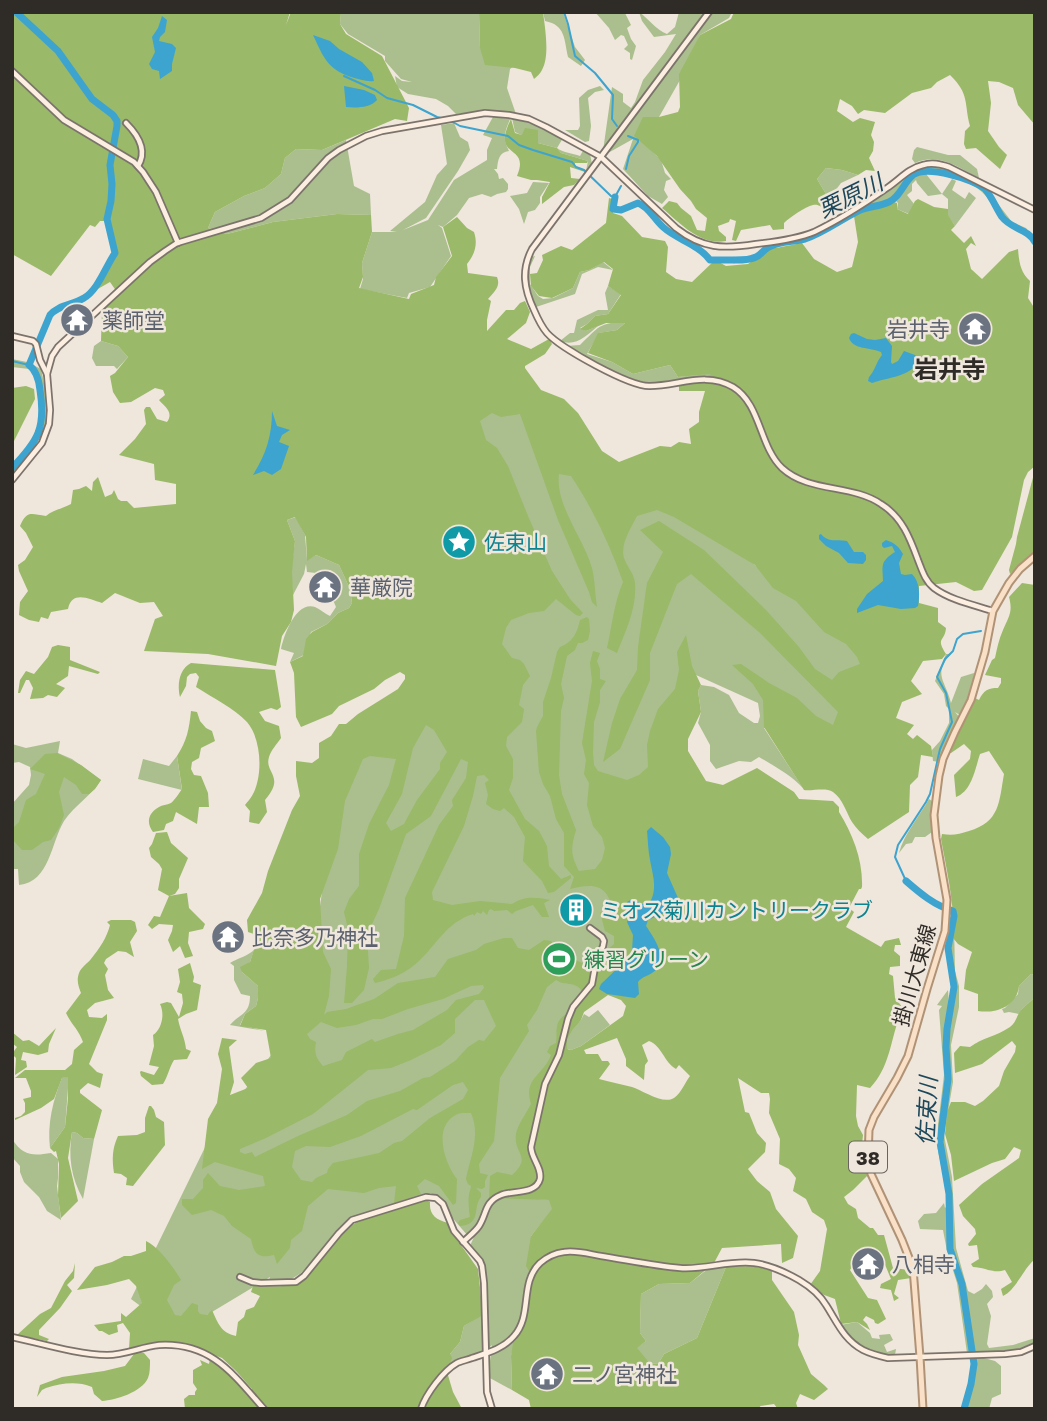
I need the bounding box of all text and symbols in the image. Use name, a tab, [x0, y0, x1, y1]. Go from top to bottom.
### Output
water label: 栗原川	[813, 166, 890, 223]
temple icon: 薬師堂	[58, 301, 96, 339]
place label: 薬師堂	[102, 307, 165, 333]
temple icon: 岩井寺	[956, 310, 994, 348]
place label: 岩井寺	[887, 316, 950, 342]
district label: 岩井寺	[914, 354, 986, 383]
place icon: 佐束山	[440, 523, 478, 561]
place label: 佐束山	[484, 529, 547, 555]
temple icon: 華厳院	[306, 568, 344, 606]
place label: 華厳院	[350, 574, 413, 600]
building icon: ミオス菊川カントリークラブ	[557, 891, 595, 929]
place label: ミオス菊川カントリークラブ	[600, 897, 873, 923]
temple icon: 比奈多乃神社	[209, 918, 247, 956]
street label: 掛川大東線	[887, 921, 941, 1029]
place label: 比奈多乃神社	[252, 924, 378, 950]
sports icon: 練習グリーン	[540, 940, 578, 978]
place label: 練習グリーン	[584, 946, 709, 972]
water label: 佐束川	[910, 1073, 942, 1146]
road number: 38	[849, 1142, 887, 1172]
temple icon: 八相寺	[849, 1245, 887, 1283]
place label: 八相寺	[892, 1251, 955, 1277]
temple icon: 二ノ宮神社	[528, 1355, 566, 1393]
place label: 二ノ宮神社	[572, 1361, 677, 1387]

